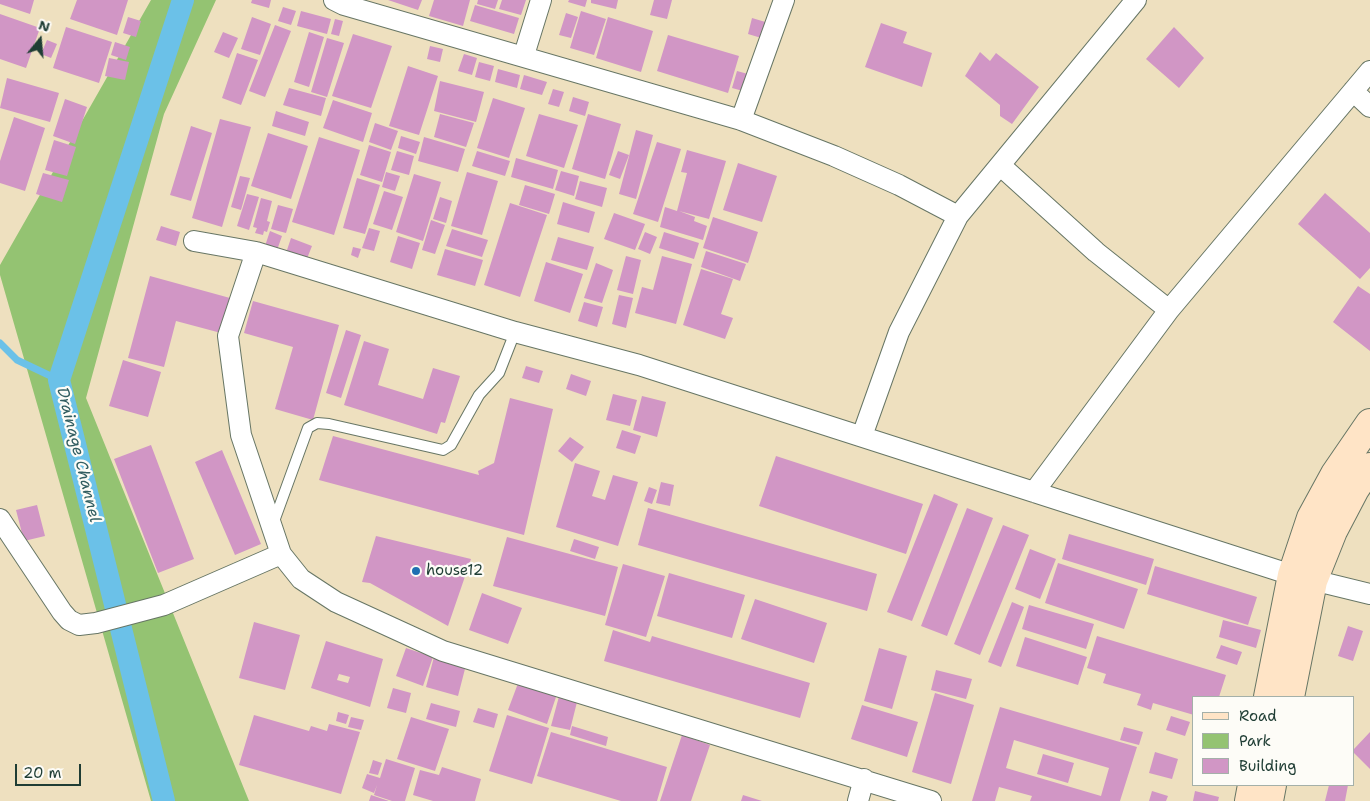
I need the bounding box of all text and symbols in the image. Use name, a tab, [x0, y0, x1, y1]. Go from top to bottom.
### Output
north arrow	[15, 15, 65, 65]
text: N	[36, 15, 52, 36]
water label: Drainage Channel	[52, 386, 104, 524]
place label: house12	[426, 562, 483, 580]
marker: house12	[410, 565, 422, 577]
legend	[1192, 696, 1355, 786]
text: Road	[1239, 706, 1277, 726]
text: Park	[1239, 731, 1271, 751]
scale bar	[18, 754, 84, 786]
text: Building	[1239, 756, 1296, 776]
text: 20 m	[23, 763, 62, 783]

